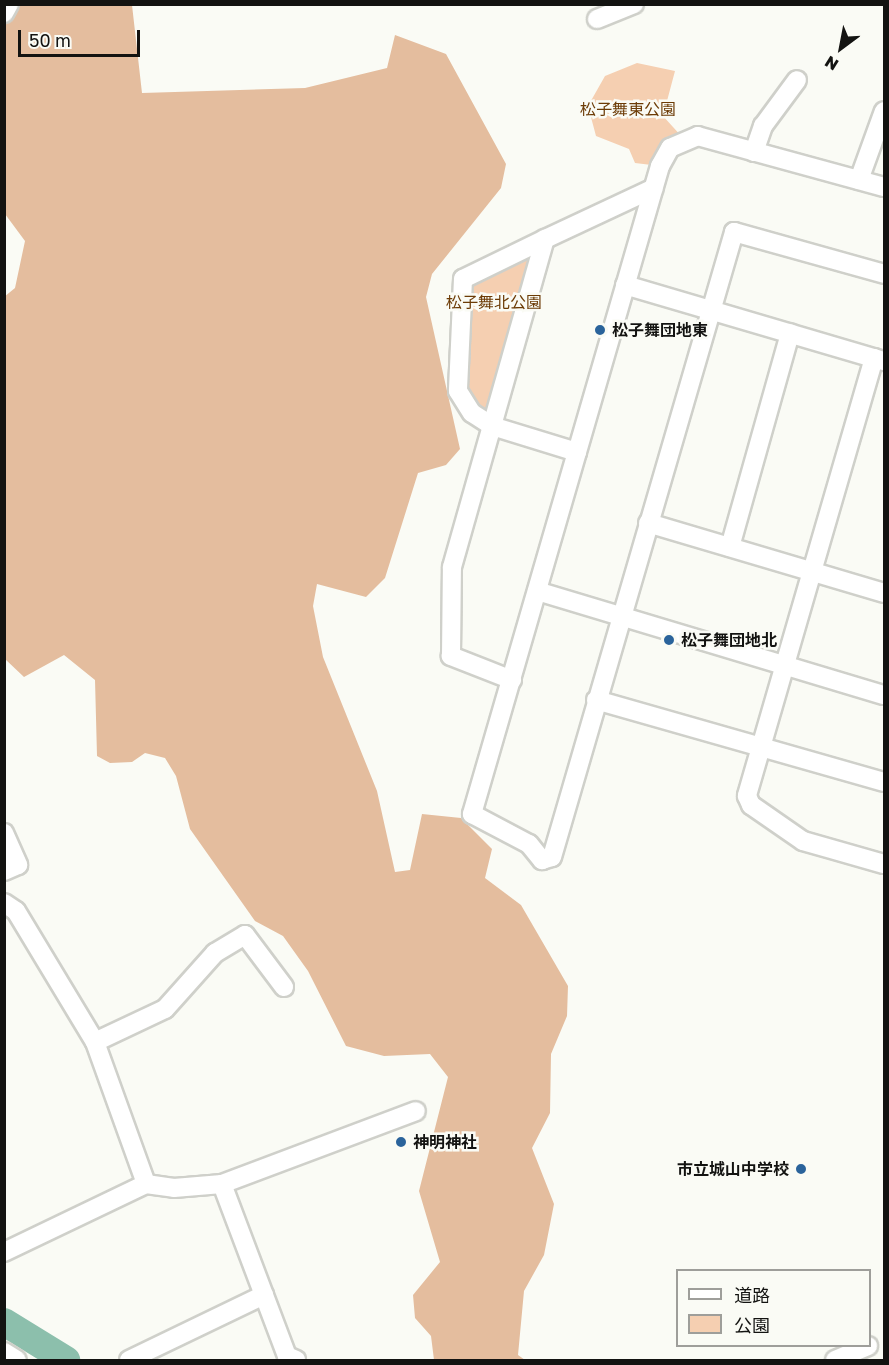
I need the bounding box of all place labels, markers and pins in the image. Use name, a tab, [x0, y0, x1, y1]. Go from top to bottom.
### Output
place label: 松子舞団地東	[612, 320, 708, 340]
marker: 松子舞団地東	[593, 323, 607, 337]
place label: 松子舞団地北	[681, 630, 777, 650]
marker: 松子舞団地北	[662, 633, 676, 647]
place label: 神明神社	[413, 1132, 477, 1152]
marker: 神明神社	[394, 1135, 408, 1149]
place label: 市立城山中学校	[677, 1159, 789, 1179]
marker: 市立城山中学校	[794, 1162, 808, 1176]

